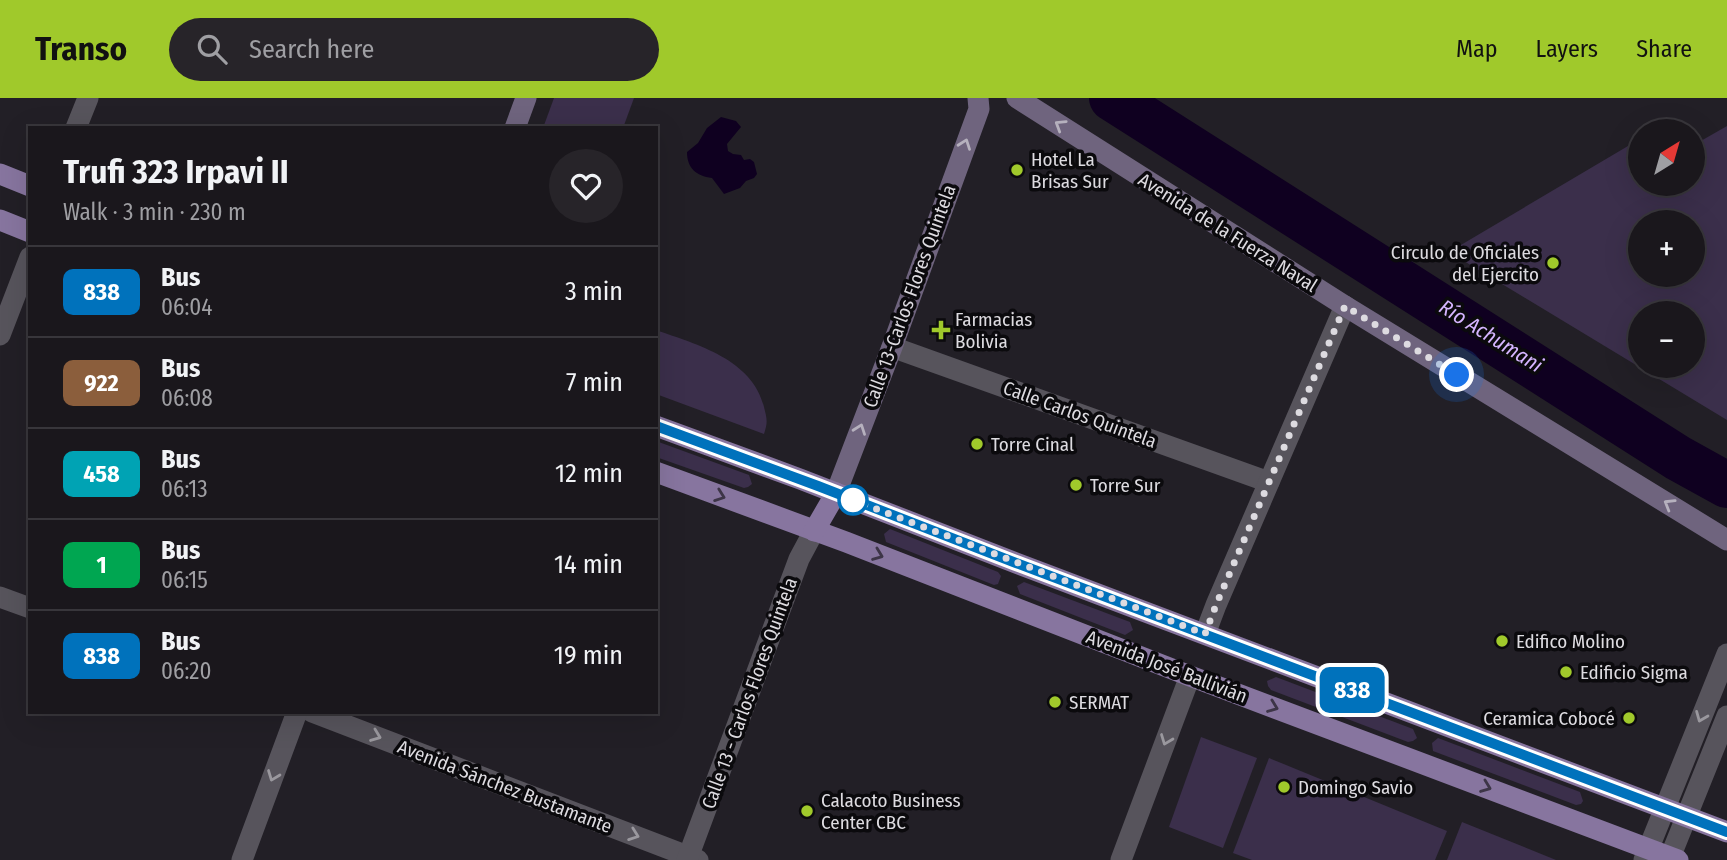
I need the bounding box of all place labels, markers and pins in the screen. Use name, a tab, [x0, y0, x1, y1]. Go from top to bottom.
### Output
place label: Hotel La Brisas Sur	[1031, 148, 1109, 193]
marker: Hotel La Brisas Sur	[1009, 162, 1025, 178]
place label: Circulo de Oficiales del Ejercito	[1391, 241, 1539, 286]
marker: Circulo de Oficiales del Ejercito	[1545, 255, 1561, 271]
place label: Farmacias Bolivia	[955, 308, 1032, 353]
marker: Farmacias Bolivia	[933, 322, 949, 338]
place label: Torre Cinal	[991, 433, 1074, 456]
marker: Torre Cinal	[969, 436, 985, 452]
place label: Torre Sur	[1090, 474, 1161, 497]
marker: Torre Sur	[1068, 477, 1084, 493]
unlabelled marker	[838, 485, 868, 515]
place label: Edifico Molino	[1516, 630, 1625, 653]
marker: Edifico Molino	[1494, 633, 1510, 649]
place label: Edificio Sigma	[1580, 661, 1688, 684]
marker: Edificio Sigma	[1558, 664, 1574, 680]
place label: SERMAT	[1069, 691, 1129, 714]
marker: SERMAT	[1047, 694, 1063, 710]
place label: Ceramica Cobocé	[1483, 707, 1615, 730]
marker: Ceramica Cobocé	[1621, 710, 1637, 726]
place label: Domingo Savio	[1298, 776, 1413, 799]
marker: Domingo Savio	[1276, 779, 1292, 795]
place label: Calacoto Business Center CBC	[821, 789, 961, 834]
marker: Calacoto Business Center CBC	[799, 803, 815, 819]

